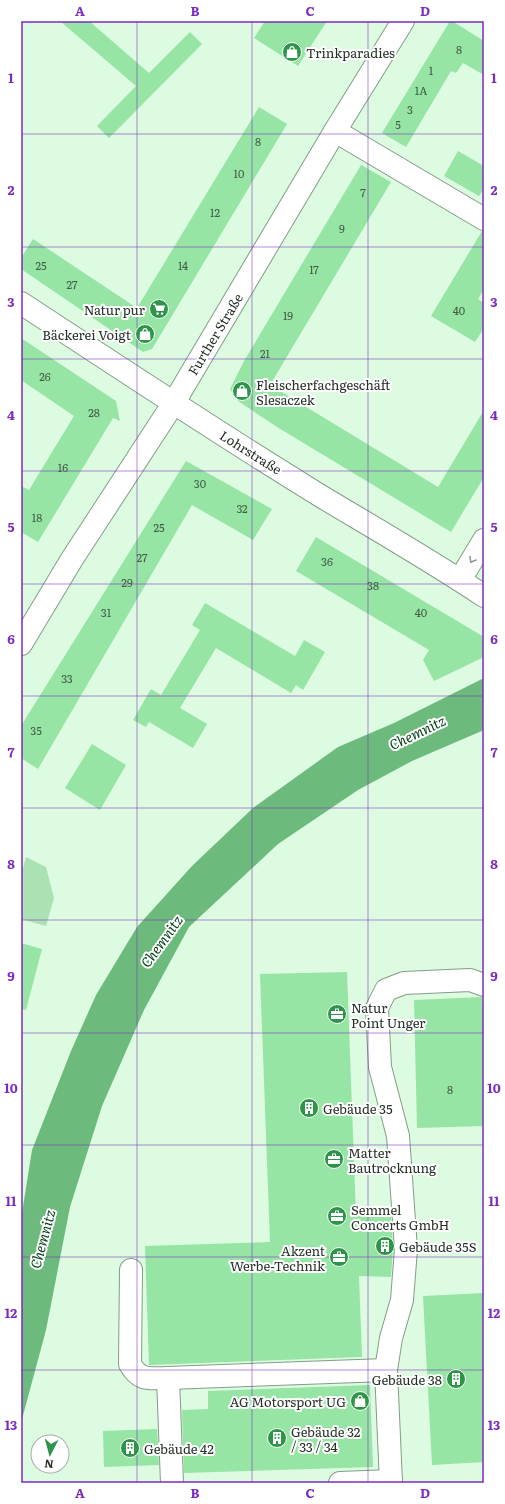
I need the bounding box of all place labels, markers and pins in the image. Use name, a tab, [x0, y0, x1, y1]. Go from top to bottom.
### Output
shop icon: Trinkparadies	[281, 41, 303, 63]
place label: Trinkparadies	[306, 43, 395, 62]
supermarket icon: Natur pur	[148, 298, 170, 320]
place label: Natur pur	[84, 300, 146, 319]
shop icon: Bäckerei Voigt	[134, 323, 156, 345]
place label: Bäckerei Voigt	[42, 325, 132, 344]
place label: Fleischerfachgeschäft Slesaczek	[256, 375, 391, 409]
shop icon: Fleischerfachgeschäft Slesaczek	[231, 380, 253, 402]
place label: Natur Point Unger	[351, 998, 426, 1032]
office icon: Natur Point Unger	[326, 1003, 348, 1025]
building icon: Gebäude 35	[298, 1097, 320, 1119]
place label: Gebäude 35	[323, 1099, 393, 1118]
place label: Matter Bautrocknung	[348, 1143, 437, 1177]
office icon: Matter Bautrocknung	[323, 1148, 345, 1170]
place label: Semmel Concerts GmbH	[351, 1200, 450, 1234]
office icon: Semmel Concerts GmbH	[326, 1205, 348, 1227]
building icon: Gebäude 35S	[374, 1235, 396, 1257]
place label: Gebäude 35S	[399, 1237, 477, 1256]
place label: Akzent Werbe-Technik	[230, 1241, 326, 1275]
office icon: Akzent Werbe-Technik	[328, 1246, 350, 1268]
building icon: Gebäude 38	[445, 1368, 467, 1390]
place label: Gebäude 38	[372, 1370, 442, 1389]
shop icon: AG Motorsport UG	[349, 1390, 371, 1412]
place label: AG Motorsport UG	[230, 1392, 346, 1411]
place label: Gebäude 32 / 33 / 34	[291, 1422, 361, 1456]
building icon: Gebäude 32 / 33 / 34	[266, 1427, 288, 1449]
building icon: Gebäude 42	[119, 1437, 141, 1459]
place label: Gebäude 42	[144, 1439, 214, 1458]

